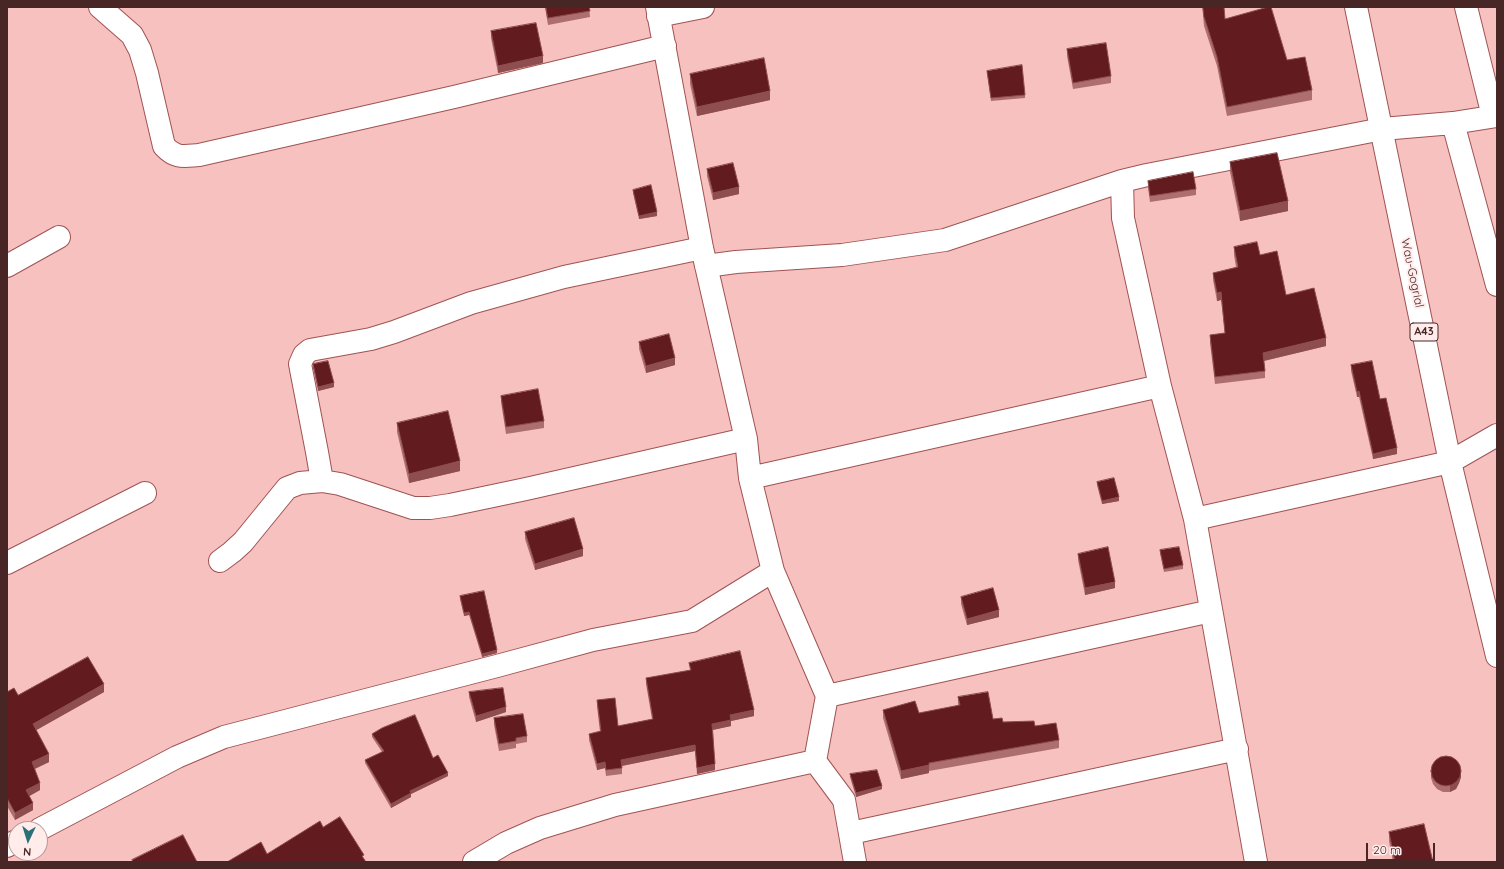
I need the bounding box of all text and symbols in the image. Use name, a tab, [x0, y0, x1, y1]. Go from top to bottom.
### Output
street label: Wau-Gogrial	[1398, 237, 1426, 309]
road number: A43	[1410, 323, 1438, 341]
north arrow	[8, 821, 48, 861]
scale bar	[1368, 835, 1437, 861]
text: 20 m	[1373, 842, 1401, 857]
text: N	[23, 845, 32, 859]

